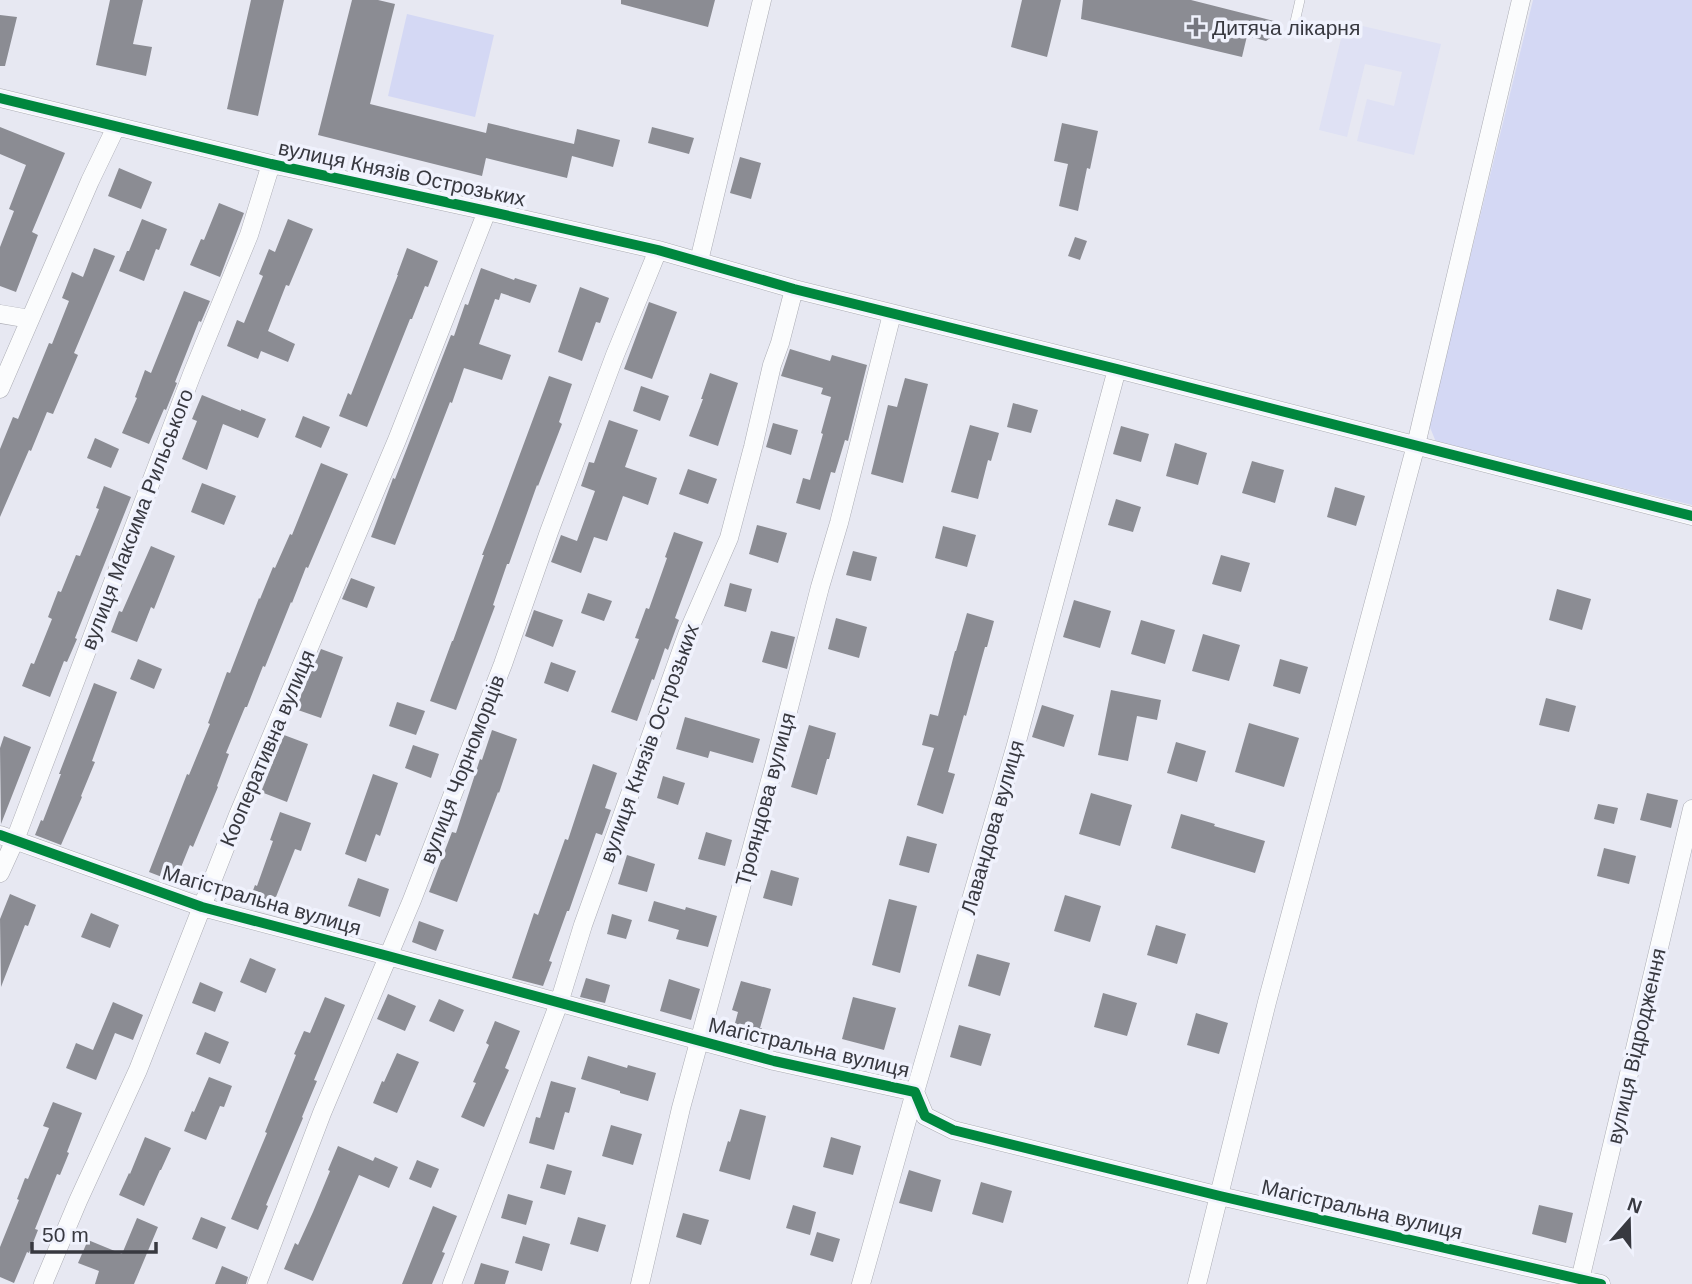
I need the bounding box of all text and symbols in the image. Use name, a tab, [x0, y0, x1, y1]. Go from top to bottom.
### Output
place label: Дитяча лікарня	[1212, 16, 1360, 39]
marker: Дитяча лікарня	[1186, 17, 1206, 37]
street label: вулиця Князів Острозьких	[276, 136, 528, 211]
street label: вулиця Максима Рильського	[77, 385, 197, 653]
street label: вулиця Князів Острозьких	[595, 620, 703, 865]
street label: Кооперативна вулиця	[215, 646, 319, 850]
street label: вулиця Чорноморців	[415, 671, 509, 867]
street label: Трояндова вулиця	[731, 710, 799, 888]
street label: Лавандова вулиця	[956, 737, 1028, 917]
street label: Магістральна вулиця	[160, 861, 364, 939]
street label: вулиця Відродження	[1602, 946, 1670, 1146]
street label: Магістральна вулиця	[706, 1013, 912, 1081]
street label: Магістральна вулиця	[1259, 1175, 1465, 1243]
north arrow	[1594, 1186, 1664, 1256]
text: N	[1625, 1193, 1645, 1218]
scale bar	[32, 1210, 156, 1254]
text: 50 m	[42, 1223, 89, 1246]

